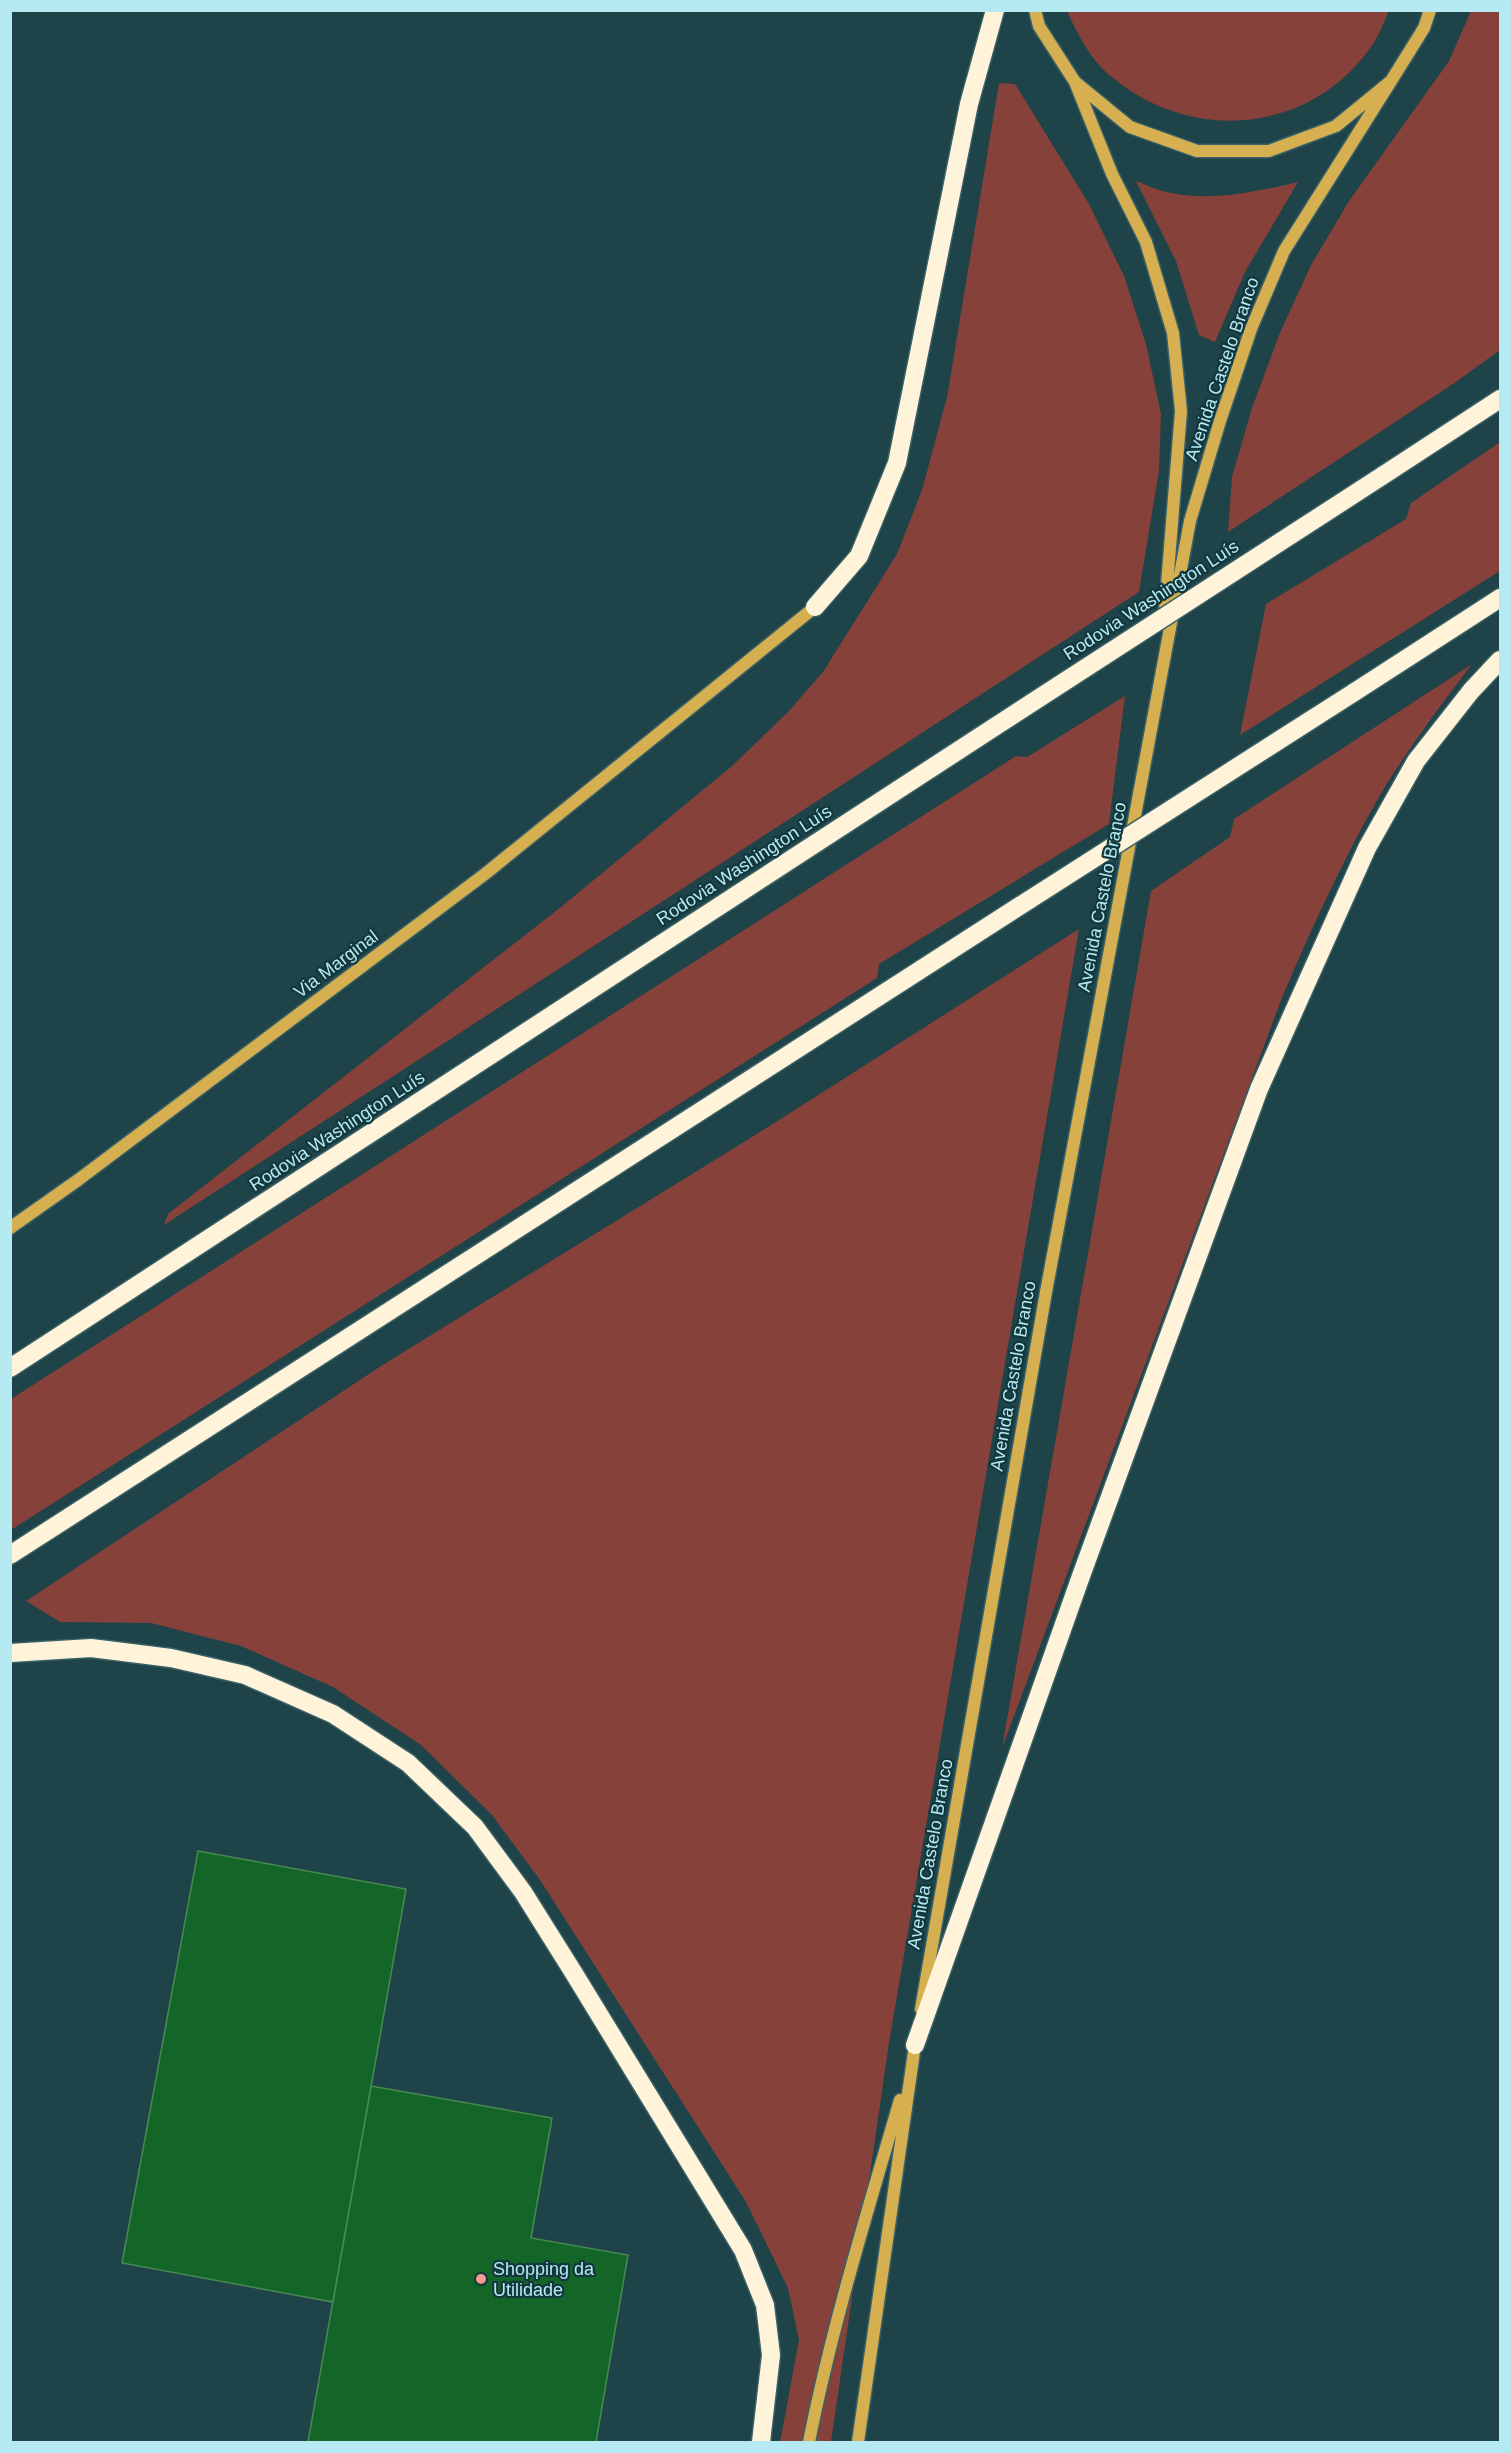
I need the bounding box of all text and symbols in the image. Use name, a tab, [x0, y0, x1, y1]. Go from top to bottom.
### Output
street label: Avenida Castelo Branco	[1181, 275, 1263, 463]
street label: Rodovia Washington Luís	[1060, 536, 1242, 664]
street label: Avenida Castelo Branco	[1074, 800, 1130, 994]
street label: Rodovia Washington Luís	[653, 801, 835, 929]
street label: Via Marginal	[290, 926, 382, 1002]
street label: Rodovia Washington Luís	[246, 1067, 428, 1195]
street label: Avenida Castelo Branco	[986, 1279, 1040, 1473]
street label: Avenida Castelo Branco	[903, 1757, 957, 1951]
place label: Shopping da Utilidade	[493, 2259, 595, 2300]
marker: Shopping da Utilidade	[474, 2272, 488, 2286]

